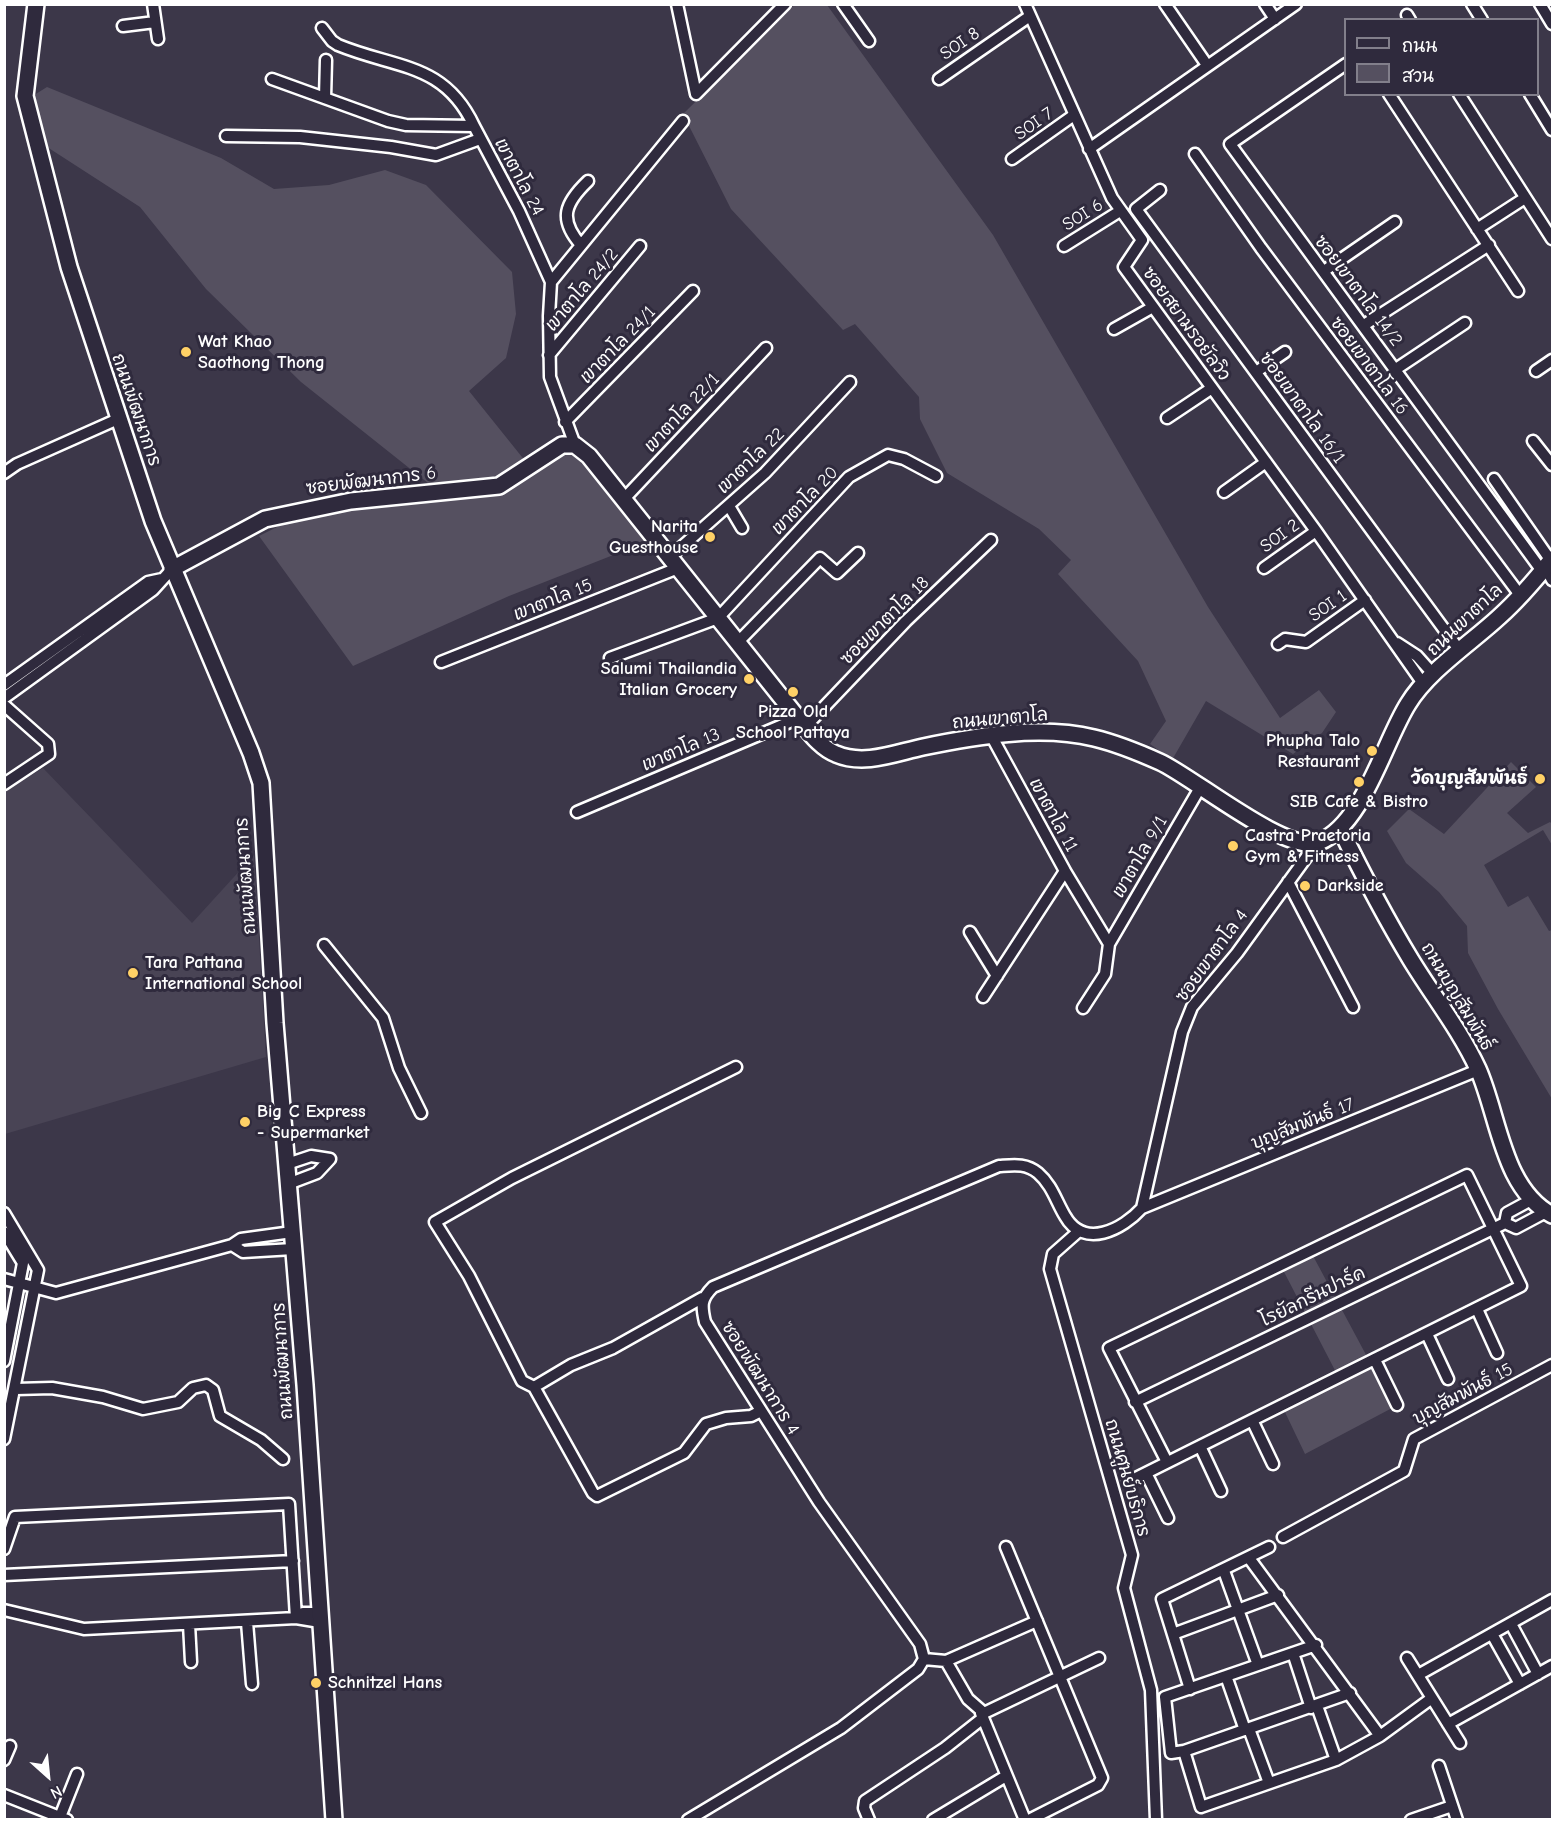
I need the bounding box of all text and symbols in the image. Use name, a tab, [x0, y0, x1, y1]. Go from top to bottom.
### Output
legend	[1344, 18, 1539, 96]
street label: SOI 8	[936, 23, 984, 65]
text: ถนน	[1402, 36, 1437, 57]
text: สวน	[1402, 66, 1434, 87]
street label: SOI 7	[1010, 103, 1058, 145]
street label: เขาตาโล 24	[490, 135, 548, 219]
street label: SOI 6	[1059, 194, 1107, 236]
street label: ซอยเขาตาโล 14/2	[1309, 231, 1407, 351]
street label: เขาตาโล 24/2	[541, 244, 623, 336]
street label: ซอยสยามรอยัลวิว	[1137, 263, 1235, 385]
street label: เขาตาโล 24/1	[576, 302, 660, 388]
street label: ซอยเขาตาโล 16	[1325, 313, 1413, 419]
place label: Wat Khao Saothong Thong	[198, 331, 325, 374]
marker: Wat Khao Saothong Thong	[179, 345, 193, 359]
street label: ซอยเขาตาโล 16/1	[1254, 348, 1350, 468]
street label: ถนนพัฒนาการ	[107, 351, 165, 469]
street label: เขาตาโล 22/1	[640, 369, 724, 457]
street label: เขาตาโล 22	[713, 424, 789, 498]
street label: ซอยพัฒนาการ 6	[305, 462, 437, 500]
street label: เขาตาโล 20	[767, 462, 843, 540]
street label: SOI 2	[1256, 514, 1304, 558]
place label: Narita Guesthouse	[609, 516, 698, 558]
marker: Narita Guesthouse	[703, 530, 717, 544]
street label: ซอยเขาตาโล 18	[836, 572, 934, 670]
street label: เขาตาโล 15	[510, 574, 596, 626]
street label: ถนนเขาตาโล	[1423, 579, 1507, 661]
street label: SOI 1	[1305, 585, 1351, 627]
place label: Salumi Thailandia Italian Grocery	[601, 658, 737, 700]
marker: Salumi Thailandia Italian Grocery	[742, 672, 756, 686]
marker: Pizza Old School Pattaya	[786, 685, 800, 699]
place label: Pizza Old School Pattaya	[736, 701, 850, 744]
street label: ถนนเขาตาโล	[951, 704, 1049, 734]
street label: เขาตาโล 13	[639, 724, 723, 776]
place label: Phupha Talo Restaurant	[1266, 730, 1360, 772]
marker: Phupha Talo Restaurant	[1365, 744, 1379, 758]
place label: วัดบุญสัมพันธ์	[1411, 768, 1528, 790]
marker: วัดบุญสัมพันธ์	[1533, 772, 1547, 786]
street label: เขาตาโล 11	[1024, 774, 1082, 856]
marker: SIB Cafe & Bistro	[1352, 775, 1366, 789]
place label: SIB Cafe & Bistro	[1290, 791, 1428, 813]
street label: เขาตาโล 9/1	[1108, 812, 1172, 902]
street label: ถนนพัฒนาการ	[231, 817, 261, 935]
place label: Castra Praetoria Gym & Fitness	[1245, 825, 1371, 868]
marker: Castra Praetoria Gym & Fitness	[1226, 839, 1240, 853]
place label: Darkside	[1317, 875, 1384, 897]
marker: Darkside	[1298, 879, 1312, 893]
street label: ซอยเขาตาโล 4	[1171, 906, 1253, 1006]
street label: ถนนบุญสัมพันธ์	[1416, 939, 1498, 1055]
place label: Tara Pattana International School	[145, 952, 302, 994]
marker: Tara Pattana International School	[126, 966, 140, 980]
street label: บุญสัมพันธ์ 17	[1248, 1094, 1358, 1154]
place label: Big C Express - Supermarket	[257, 1101, 369, 1144]
marker: Big C Express - Supermarket	[238, 1115, 252, 1129]
street label: โรยัลกรีนปาร์ค	[1257, 1262, 1369, 1332]
street label: ถนนพัฒนาการ	[268, 1302, 298, 1420]
street label: ซอยพัฒนาการ 4	[716, 1317, 804, 1439]
street label: บุญสัมพันธ์ 15	[1409, 1359, 1517, 1429]
street label: ถนนศูนย์บริการ	[1100, 1417, 1154, 1539]
place label: Schnitzel Hans	[328, 1672, 442, 1694]
marker: Schnitzel Hans	[309, 1676, 323, 1690]
north arrow	[18, 1746, 78, 1806]
text: N	[47, 1782, 65, 1802]

